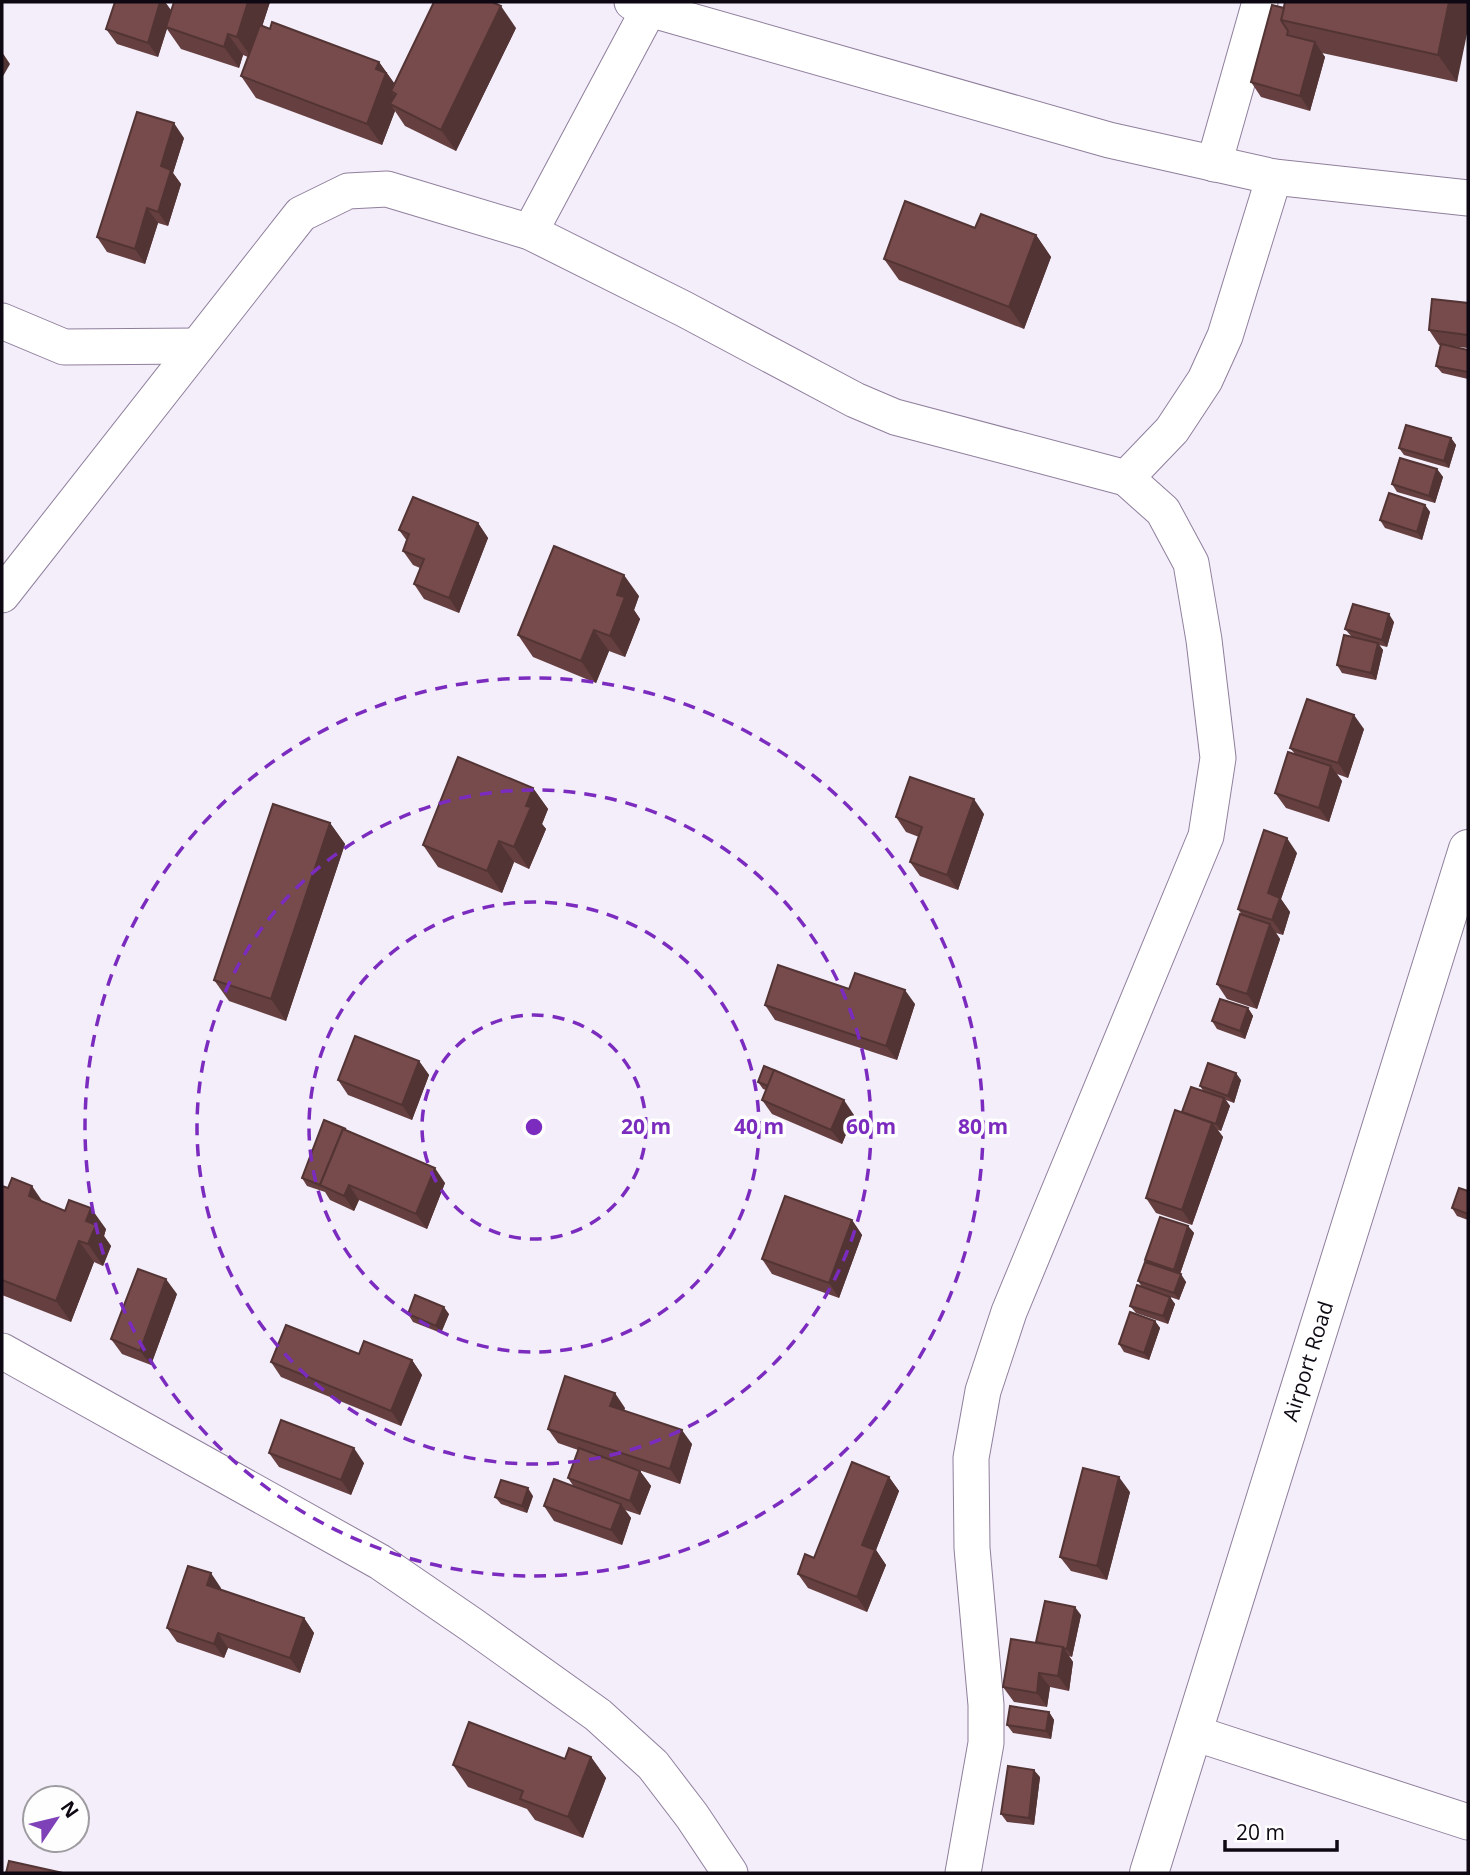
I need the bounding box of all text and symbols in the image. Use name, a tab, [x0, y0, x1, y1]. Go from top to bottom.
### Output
text: 20 m	[621, 1112, 671, 1140]
text: 40 m	[734, 1112, 784, 1140]
text: 60 m	[846, 1112, 896, 1140]
text: 80 m	[958, 1112, 1008, 1140]
centre of rings	[522, 1115, 546, 1139]
street label: Airport Road	[1276, 1297, 1339, 1425]
north arrow	[21, 1784, 91, 1854]
text: N	[55, 1795, 85, 1823]
scale bar	[1225, 1808, 1337, 1852]
text: 20 m	[1236, 1818, 1285, 1846]

